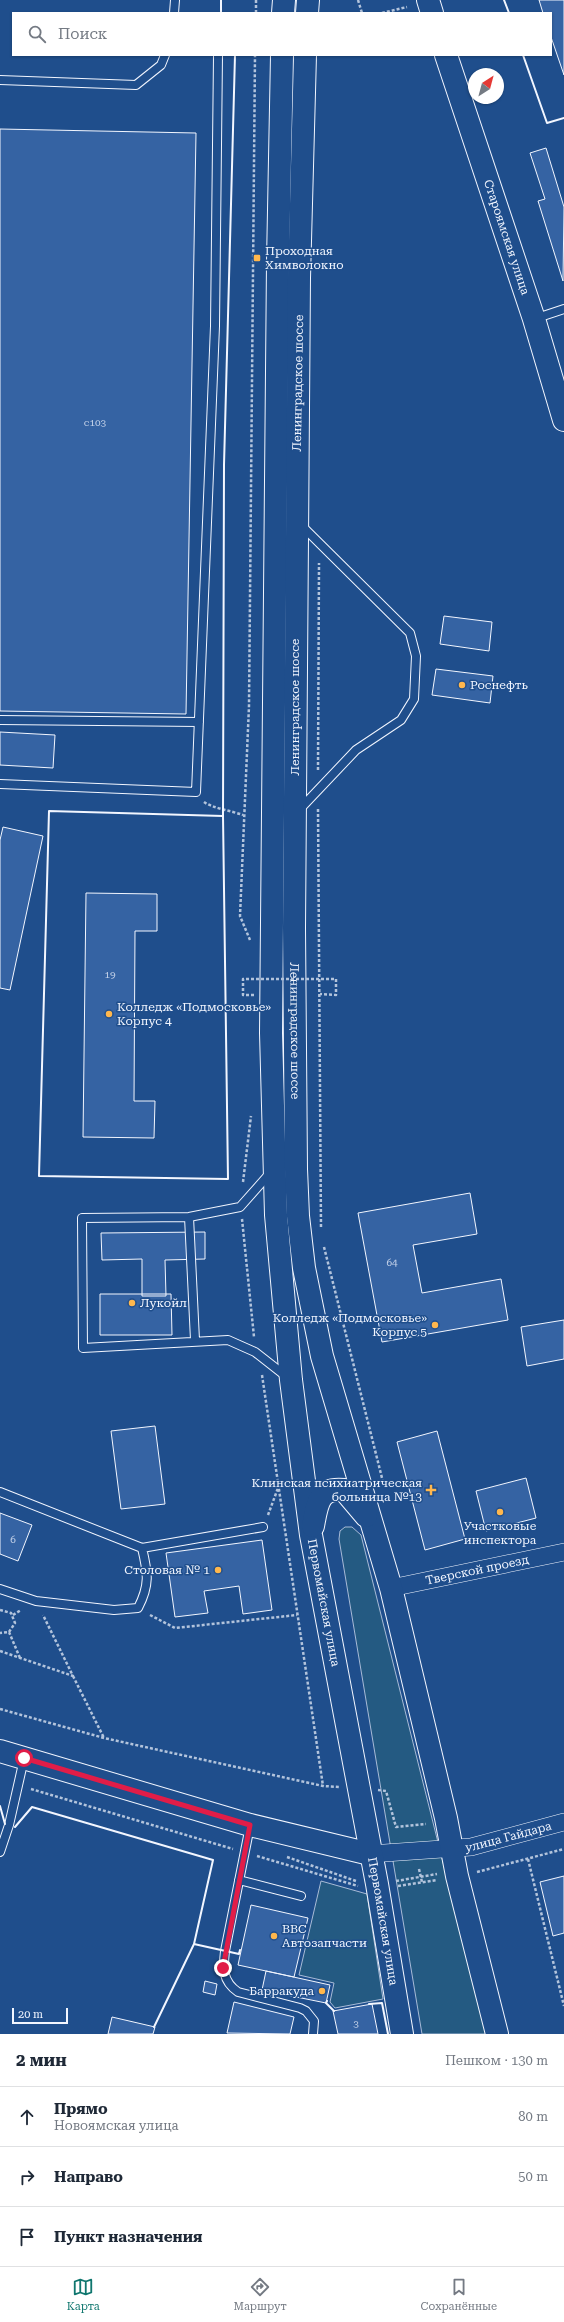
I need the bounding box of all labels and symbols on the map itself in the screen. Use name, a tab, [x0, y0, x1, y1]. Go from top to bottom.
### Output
north arrow	[468, 68, 504, 104]
street label: Староямская улица	[481, 178, 533, 297]
place label: Проходная Химволокно	[265, 244, 344, 272]
marker: Проходная Химволокно	[252, 253, 262, 263]
street label: Ленинградское шоссе	[290, 314, 306, 452]
house number: c103	[84, 417, 107, 428]
street label: Ленинградское шоссе	[288, 638, 302, 775]
place label: Роснефть	[470, 678, 529, 692]
marker: Роснефть	[457, 680, 467, 690]
street label: Ленинградское шоссе	[287, 962, 302, 1100]
house number: 19	[104, 969, 116, 980]
place label: Колледж «Подмосковье» Корпус 4	[117, 1000, 271, 1028]
marker: Колледж «Подмосковье» Корпус 4	[104, 1009, 114, 1019]
house number: 64	[386, 1257, 398, 1268]
place label: Лукойл	[140, 1296, 187, 1310]
marker: Лукойл	[127, 1298, 137, 1308]
place label: Колледж «Подмосковье» Корпус 5	[273, 1311, 427, 1339]
marker: Колледж «Подмосковье» Корпус 5	[430, 1320, 440, 1330]
place label: Клинская психиатрическая больница №13	[252, 1476, 422, 1504]
marker: Клинская психиатрическая больница №13	[425, 1484, 437, 1496]
marker: Участковые инспектора	[495, 1507, 505, 1517]
place label: Участковые инспектора	[464, 1519, 537, 1547]
house number: 6	[10, 1534, 16, 1545]
street label: Первомайская улица	[305, 1538, 343, 1668]
street label: Тверской проезд	[424, 1552, 530, 1588]
place label: Столовая № 1	[124, 1563, 210, 1577]
marker: Столовая № 1	[213, 1565, 223, 1575]
route start	[15, 1749, 33, 1767]
street label: улица Гайдара	[465, 1819, 554, 1854]
street label: Первомайская улица	[365, 1856, 401, 1987]
place label: ВВС Автозапчасти	[282, 1922, 367, 1950]
marker: ВВС Автозапчасти	[269, 1931, 279, 1941]
route end	[214, 1959, 232, 1977]
place label: Барракуда	[249, 1984, 314, 1998]
marker: Барракуда	[317, 1986, 327, 1996]
scale bar	[12, 2006, 68, 2025]
house number: 3	[353, 2018, 359, 2029]

